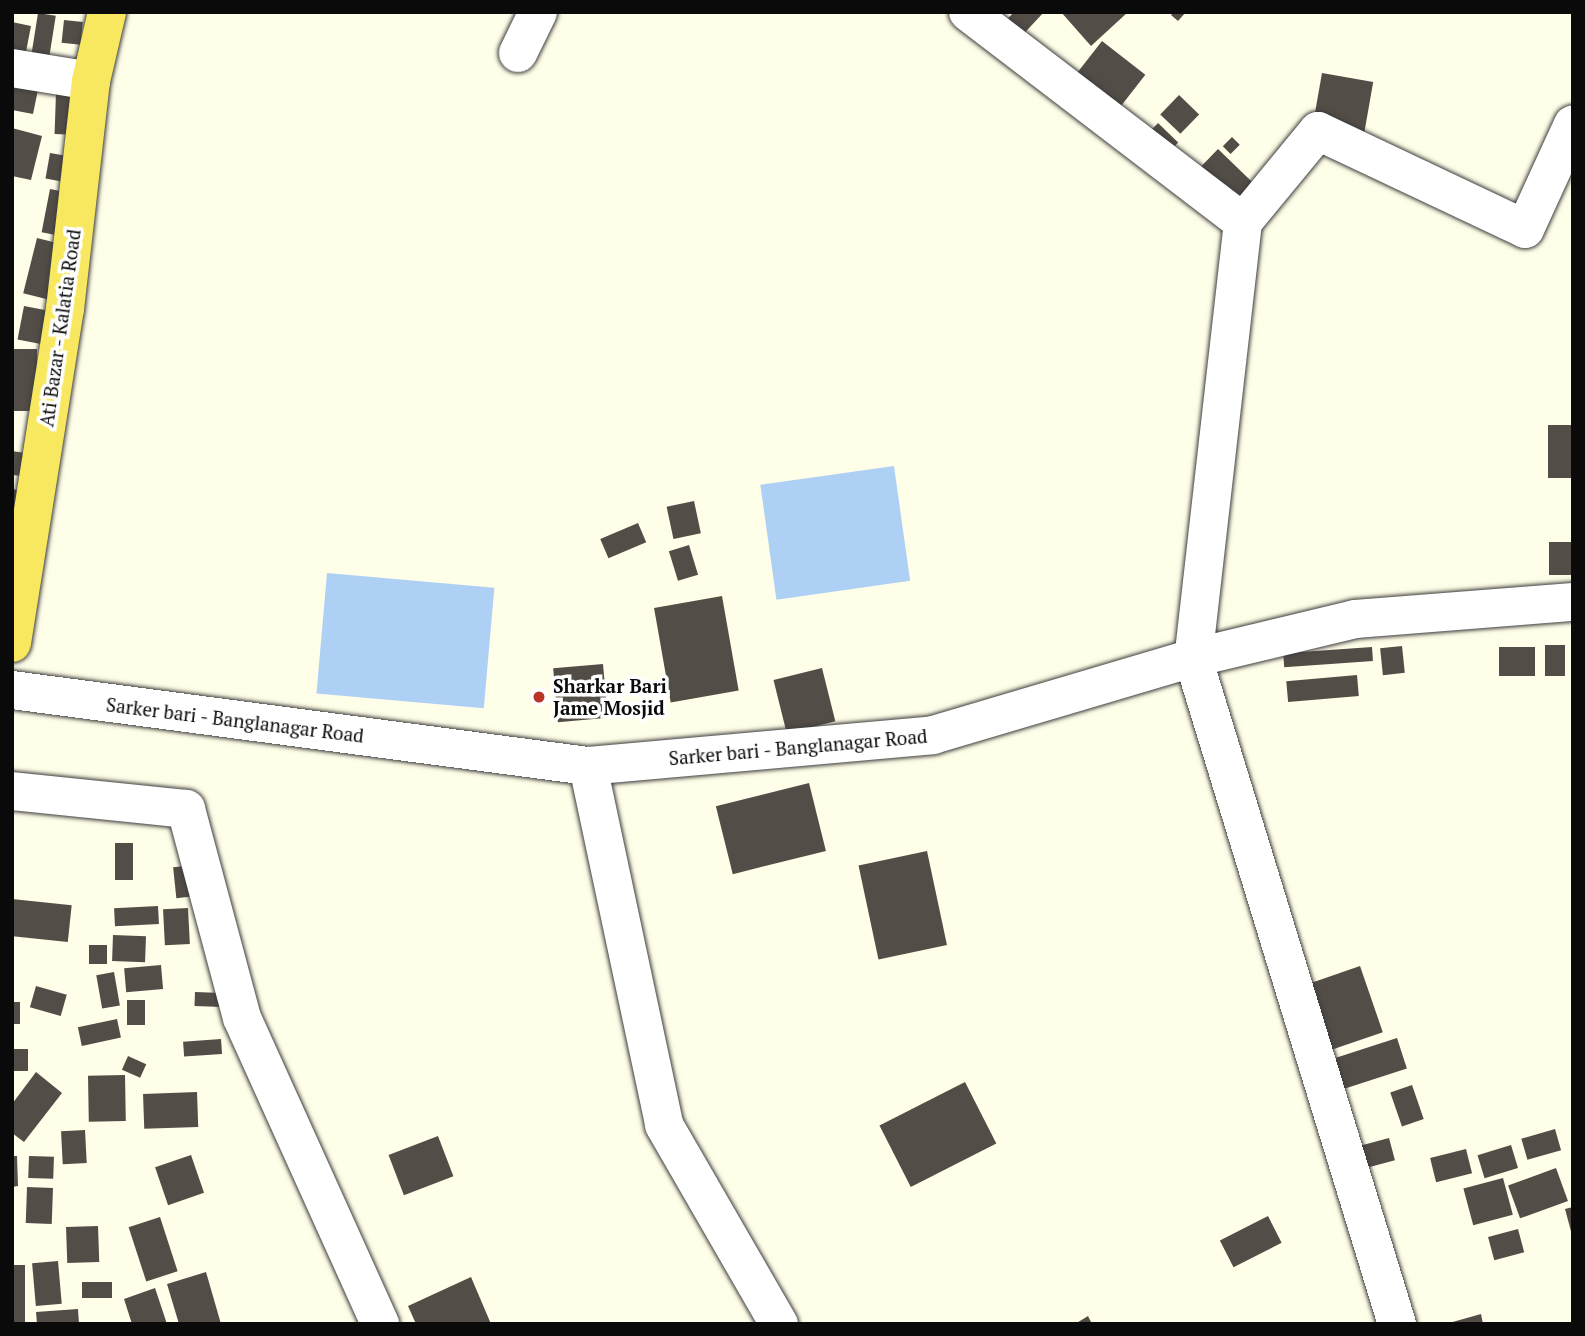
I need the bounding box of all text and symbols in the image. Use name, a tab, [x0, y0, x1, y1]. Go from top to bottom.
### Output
street label: Ati Bazar - Kalatia Road	[35, 227, 85, 429]
place label: Sharkar Bari Jame Mosjid	[553, 675, 667, 719]
marker: Sharkar Bari Jame Mosjid	[531, 689, 547, 705]
street label: Sarker bari - Banglanagar Road	[104, 693, 366, 747]
street label: Sarker bari - Banglanagar Road	[667, 724, 929, 770]

